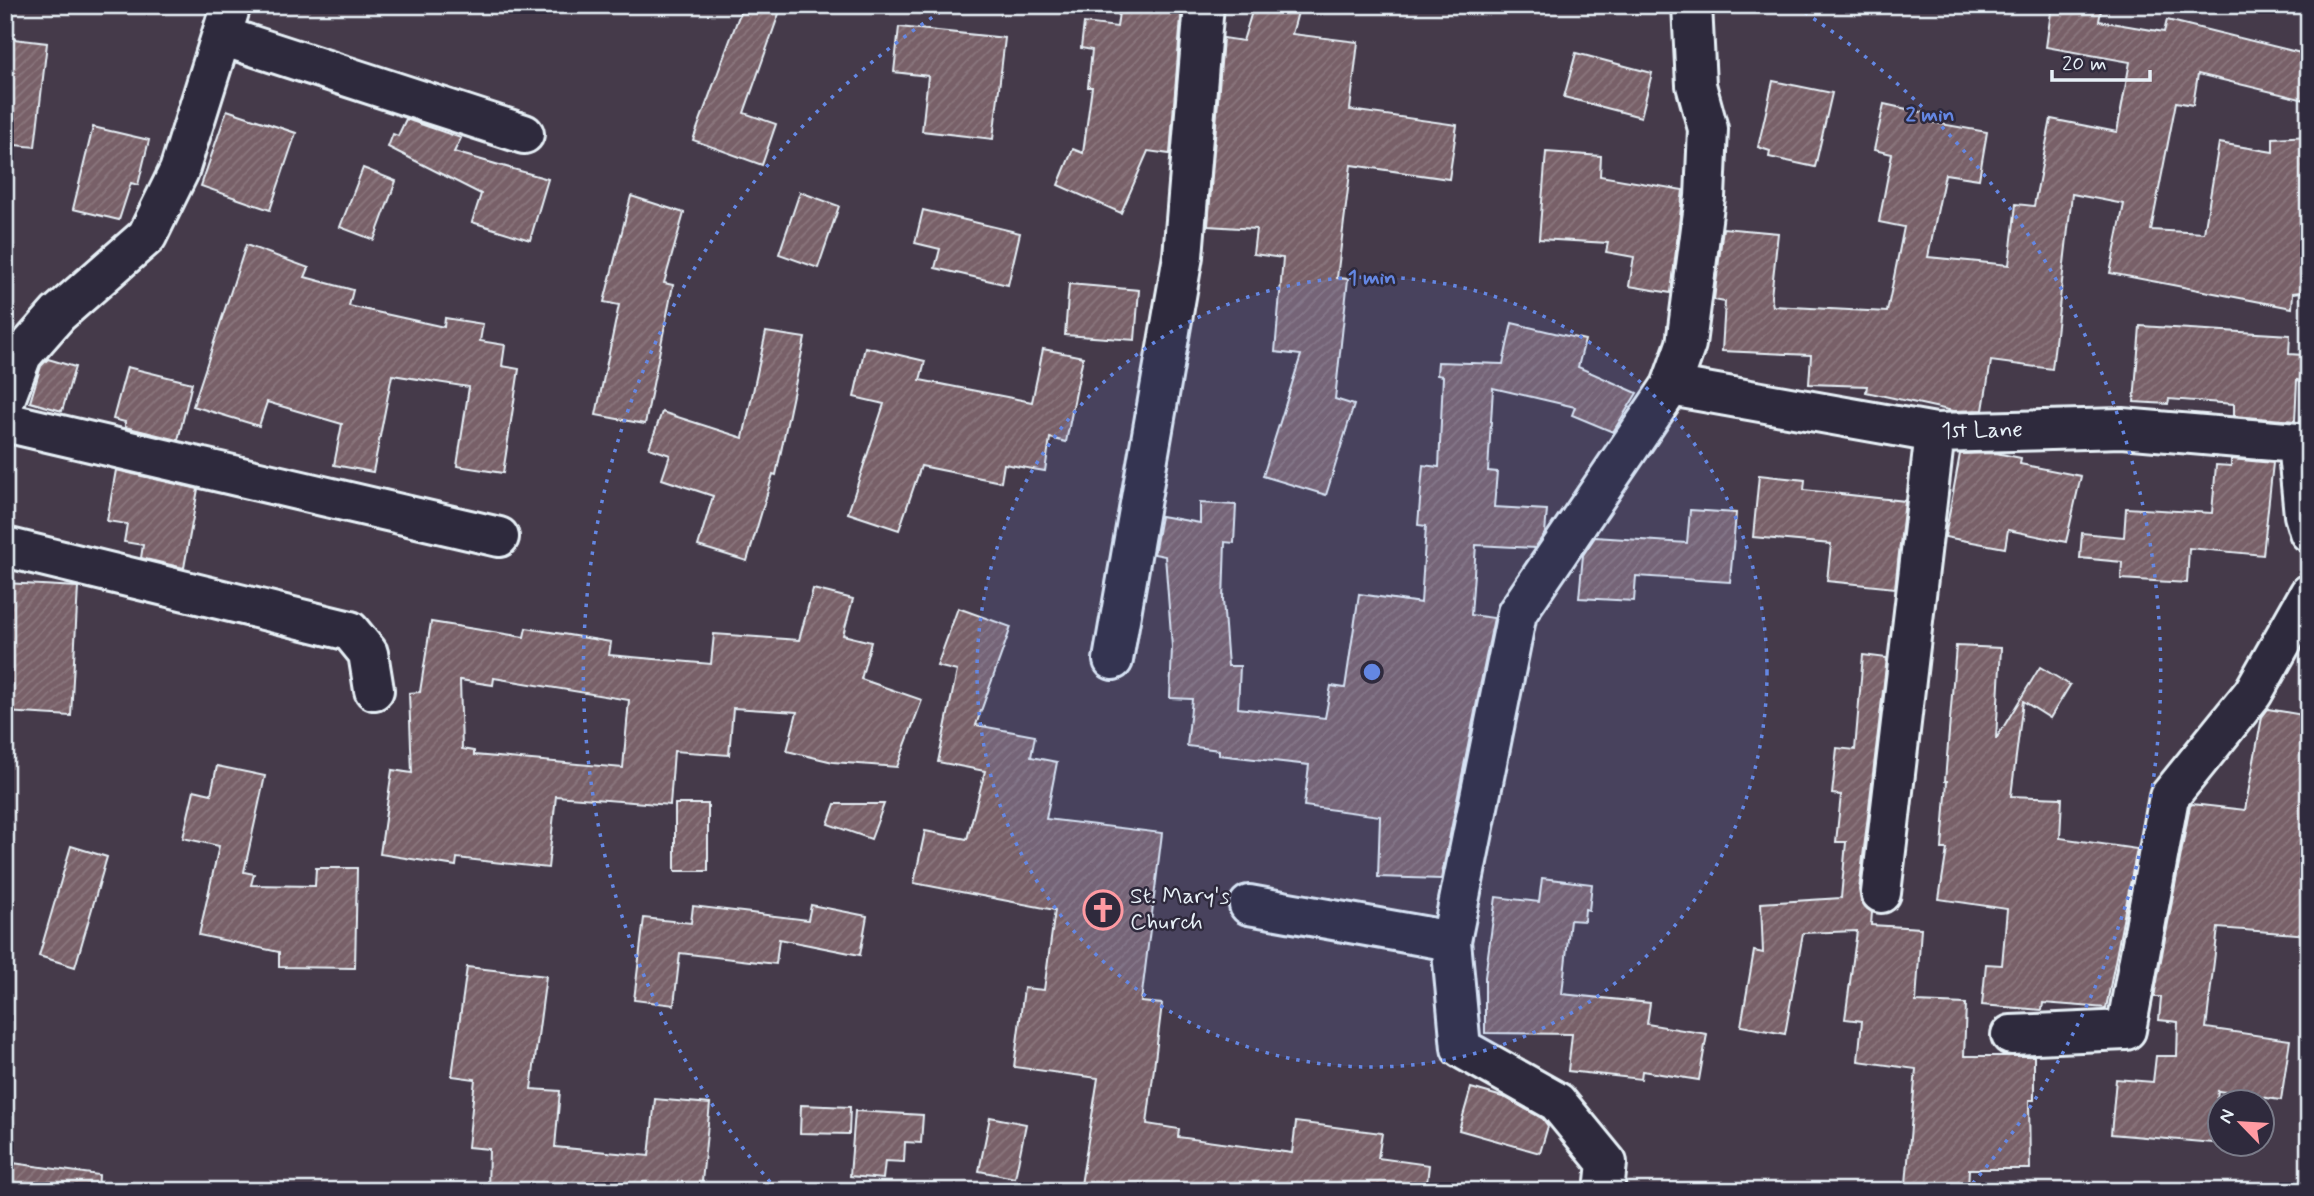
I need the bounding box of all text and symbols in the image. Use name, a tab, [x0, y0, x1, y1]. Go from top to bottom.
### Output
scale bar	[2052, 38, 2150, 82]
text: 20 m	[2062, 50, 2107, 78]
text: 2 min	[1905, 101, 1955, 129]
text: 1 min	[1348, 264, 1396, 292]
street label: 1st Lane	[1941, 415, 2023, 447]
centre of rings	[1360, 660, 1384, 684]
place label: St. Mary's Church	[1130, 882, 1230, 938]
church icon: St. Mary's Church	[1082, 889, 1124, 931]
north arrow	[2206, 1088, 2276, 1158]
text: N	[2213, 1105, 2241, 1127]

